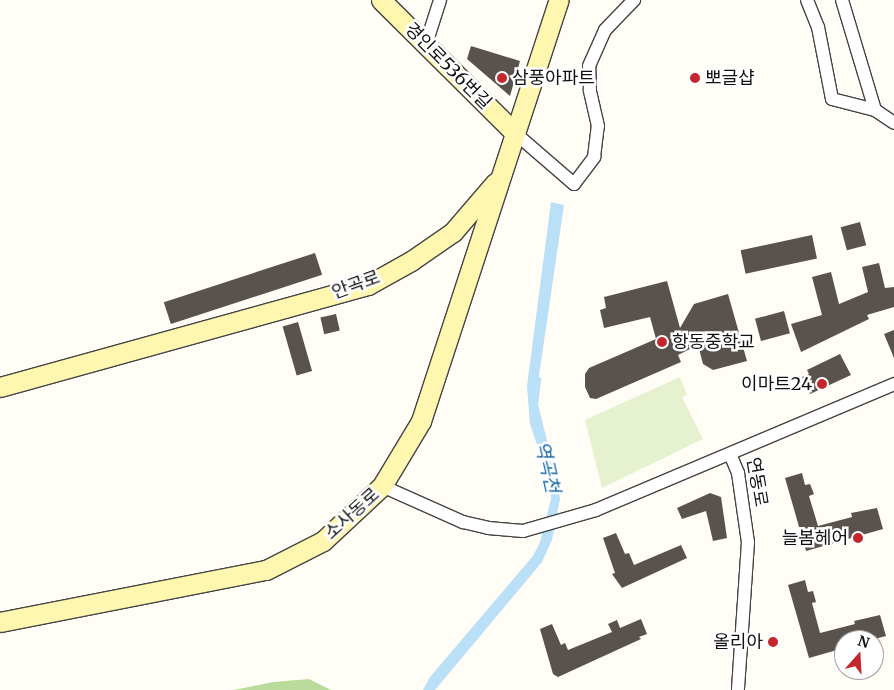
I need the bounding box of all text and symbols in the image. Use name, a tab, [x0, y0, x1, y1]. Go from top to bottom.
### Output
street label: 경인로536번길	[400, 18, 496, 114]
place label: 삼풍아파트	[512, 67, 595, 89]
place label: 뽀글샵	[705, 67, 755, 89]
marker: 삼풍아파트	[496, 72, 508, 84]
marker: 뽀글샵	[689, 72, 701, 84]
street label: 안곡로	[329, 266, 383, 304]
place label: 항동중학교	[672, 331, 755, 353]
marker: 항동중학교	[656, 336, 668, 348]
place label: 이마트24	[741, 373, 812, 395]
marker: 이마트24	[816, 378, 828, 390]
water label: 역곡천	[530, 439, 564, 495]
street label: 연동로	[742, 456, 772, 508]
street label: 소사동로	[320, 484, 384, 544]
place label: 늘봄헤어	[782, 527, 848, 549]
marker: 늘봄헤어	[852, 532, 864, 544]
north arrow	[834, 630, 884, 680]
place label: 올리아	[713, 631, 763, 653]
text: N	[855, 631, 872, 652]
marker: 올리아	[767, 636, 779, 648]

